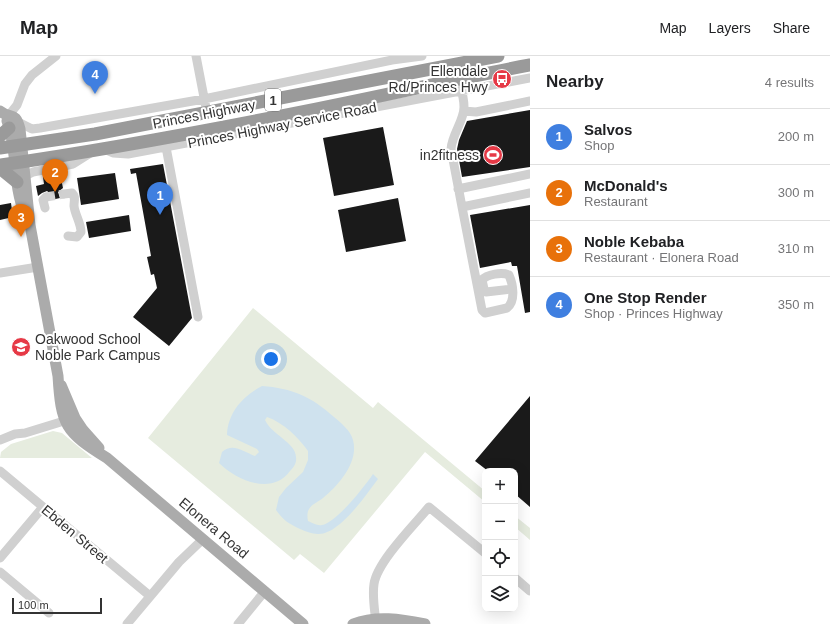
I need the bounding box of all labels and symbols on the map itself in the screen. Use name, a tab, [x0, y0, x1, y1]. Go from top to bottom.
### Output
pin: 4	[82, 61, 108, 94]
place label: Ellendale Rd/Princes Hwy	[388, 63, 488, 95]
bus stop icon: Ellendale Rd/Princes Hwy	[491, 68, 513, 90]
road number: 1	[265, 89, 281, 111]
street label: Princes Highway	[151, 96, 257, 132]
street label: Princes Highway Service Road	[186, 99, 378, 151]
sports icon: in2fitness	[482, 144, 504, 166]
place label: in2fitness	[420, 147, 479, 163]
pin: 2	[42, 159, 68, 192]
pin: 1	[147, 182, 173, 215]
pin: 3	[8, 204, 34, 237]
place label: Oakwood School Noble Park Campus	[35, 331, 160, 363]
school or university icon: Oakwood School Noble Park Campus	[10, 336, 32, 358]
your location	[261, 349, 281, 369]
street label: Elonera Road	[176, 494, 252, 562]
street label: Ebden Street	[39, 502, 112, 566]
scale bar	[12, 596, 102, 615]

